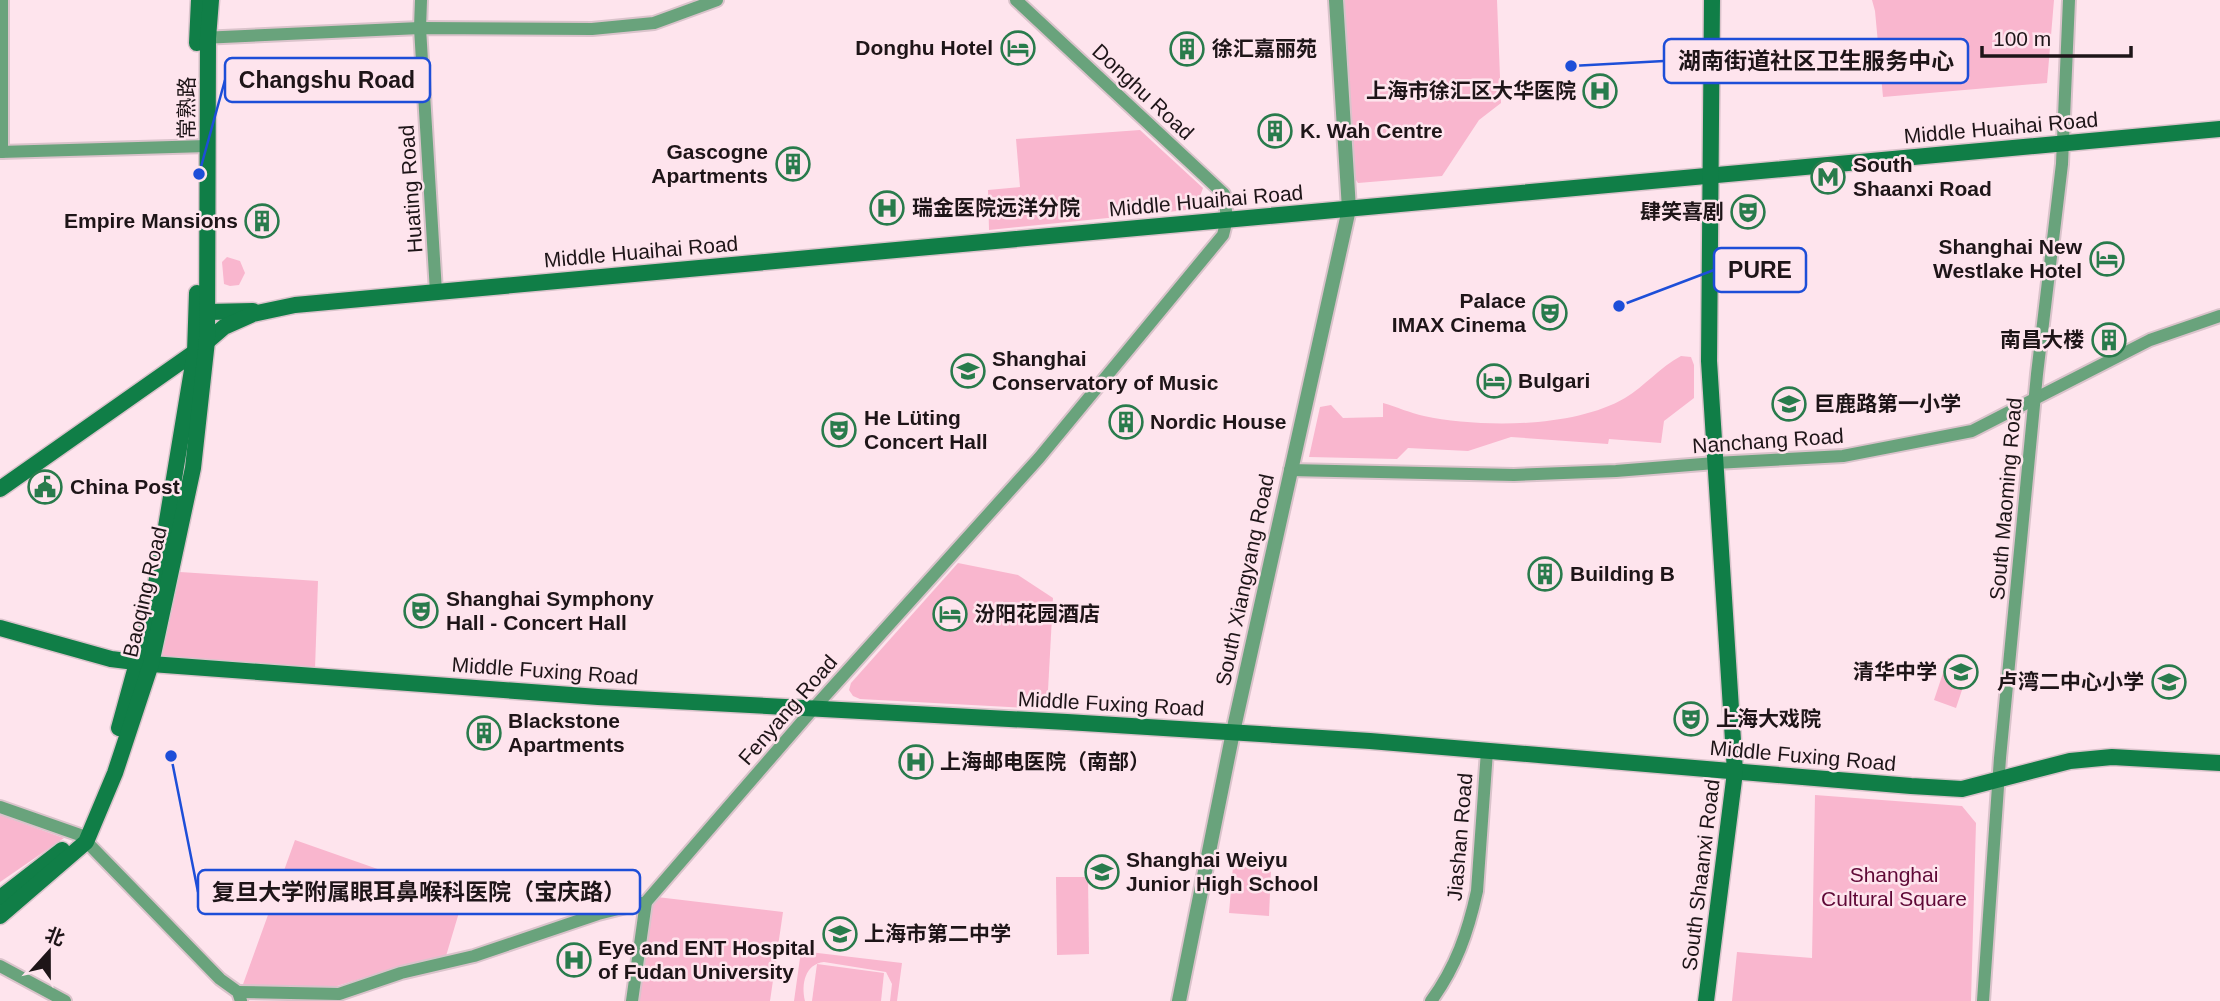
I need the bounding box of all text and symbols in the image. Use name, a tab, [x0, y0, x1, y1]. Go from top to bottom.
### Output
scale bar	[1982, 14, 2131, 58]
text: 100 m	[1993, 27, 2051, 50]
hotel icon: Donghu Hotel	[999, 29, 1037, 67]
building icon: 徐汇嘉丽苑	[1168, 30, 1206, 68]
place label: Donghu Hotel	[855, 36, 993, 59]
place label: 徐汇嘉丽苑	[1212, 37, 1317, 60]
street label: Donghu Road	[1088, 39, 1199, 144]
callout: 湖南街道社区卫生服务中心	[1664, 39, 1968, 83]
text: 湖南街道社区卫生服务中心	[1678, 48, 1954, 74]
callout: Changshu Road	[225, 58, 430, 102]
text: Changshu Road	[239, 67, 415, 93]
hospital icon: 上海市徐汇区大华医院	[1581, 72, 1619, 110]
street label: 常熟路	[175, 77, 198, 140]
place label: 上海市徐汇区大华医院	[1366, 79, 1576, 102]
street label: Middle Huaihai Road	[1903, 108, 2099, 147]
building icon: K. Wah Centre	[1256, 112, 1294, 150]
place label: K. Wah Centre	[1300, 119, 1443, 142]
street label: Huating Road	[395, 124, 426, 254]
place label: Gascogne Apartments	[651, 140, 768, 187]
building icon: Gascogne Apartments	[774, 145, 812, 183]
place label: South Shaanxi Road	[1853, 153, 1992, 200]
metro station icon: South Shaanxi Road	[1809, 158, 1847, 196]
street label: Middle Huaihai Road	[1108, 181, 1304, 220]
hospital icon: 瑞金医院远洋分院	[868, 189, 906, 227]
theatre icon: 肆笑喜剧	[1729, 193, 1767, 231]
place label: 瑞金医院远洋分院	[912, 196, 1080, 219]
place label: 肆笑喜剧	[1640, 200, 1724, 223]
building icon: Empire Mansions	[243, 202, 281, 240]
place label: Empire Mansions	[64, 209, 238, 232]
street label: Middle Huaihai Road	[543, 232, 739, 271]
place label: Shanghai New Westlake Hotel	[1933, 235, 2083, 282]
hotel icon: Shanghai New Westlake Hotel	[2088, 240, 2126, 278]
callout: PURE	[1714, 248, 1806, 292]
text: PURE	[1728, 257, 1792, 283]
place label: Palace IMAX Cinema	[1392, 289, 1526, 336]
theatre icon: Palace IMAX Cinema	[1531, 294, 1569, 332]
building icon: 南昌大楼	[2090, 321, 2128, 359]
place label: 南昌大楼	[2000, 328, 2084, 351]
place label: Shanghai Conservatory of Music	[992, 347, 1219, 394]
school or university icon: Shanghai Conservatory of Music	[949, 352, 987, 390]
hotel icon: Bulgari	[1475, 362, 1513, 400]
place label: Bulgari	[1518, 369, 1590, 392]
school or university icon: 巨鹿路第一小学	[1770, 385, 1808, 423]
place label: 巨鹿路第一小学	[1814, 392, 1961, 415]
street label: South Maoming Road	[1985, 397, 2026, 601]
building icon: Nordic House	[1107, 403, 1145, 441]
place label: He Lüting Concert Hall	[864, 406, 988, 453]
place label: Nordic House	[1150, 410, 1287, 433]
theatre icon: He Lüting Concert Hall	[820, 411, 858, 449]
street label: Nanchang Road	[1691, 424, 1844, 457]
public building icon: China Post	[26, 468, 64, 506]
street label: South Xiangyang Road	[1211, 472, 1278, 688]
place label: China Post	[70, 475, 180, 498]
street label: Baoqing Road	[118, 524, 171, 659]
building icon: Building B	[1526, 555, 1564, 593]
place label: Building B	[1570, 562, 1675, 585]
place label: Shanghai Symphony Hall - Concert Hall	[446, 587, 654, 634]
theatre icon: Shanghai Symphony Hall - Concert Hall	[402, 592, 440, 630]
hotel icon: 汾阳花园酒店	[931, 595, 969, 633]
place label: 汾阳花园酒店	[974, 602, 1100, 625]
street label: Fenyang Road	[734, 650, 841, 769]
street label: Middle Fuxing Road	[451, 653, 639, 688]
school or university icon: 清华中学	[1942, 653, 1980, 691]
place label: 清华中学	[1853, 660, 1937, 683]
school or university icon: 卢湾二中心小学	[2150, 663, 2188, 701]
place label: 卢湾二中心小学	[1997, 670, 2144, 693]
street label: Middle Fuxing Road	[1017, 687, 1205, 720]
theatre icon: 上海大戏院	[1672, 700, 1710, 738]
place label: 上海大戏院	[1716, 707, 1821, 730]
place label: Blackstone Apartments	[508, 709, 625, 756]
building icon: Blackstone Apartments	[465, 714, 503, 752]
street label: Middle Fuxing Road	[1709, 736, 1897, 775]
hospital icon: 上海邮电医院（南部）	[897, 743, 935, 781]
place label: 上海邮电医院（南部）	[940, 750, 1150, 773]
street label: Jiashan Road	[1442, 772, 1477, 902]
street label: South Shaanxi Road	[1677, 778, 1724, 972]
place label: Shanghai Weiyu Junior High School	[1126, 848, 1319, 895]
school or university icon: Shanghai Weiyu Junior High School	[1083, 853, 1121, 891]
park label: Shanghai Cultural Square	[1821, 863, 1967, 910]
callout: 复旦大学附属眼耳鼻喉科医院（宝庆路）	[198, 870, 640, 914]
text: 复旦大学附属眼耳鼻喉科医院（宝庆路）	[212, 879, 626, 905]
school or university icon: 上海市第二中学	[821, 915, 859, 953]
north arrow	[14, 917, 84, 987]
place label: 上海市第二中学	[864, 922, 1011, 945]
text: 北	[42, 923, 68, 950]
place label: Eye and ENT Hospital of Fudan University	[598, 936, 815, 983]
hospital icon: Eye and ENT Hospital of Fudan University	[555, 941, 593, 979]

